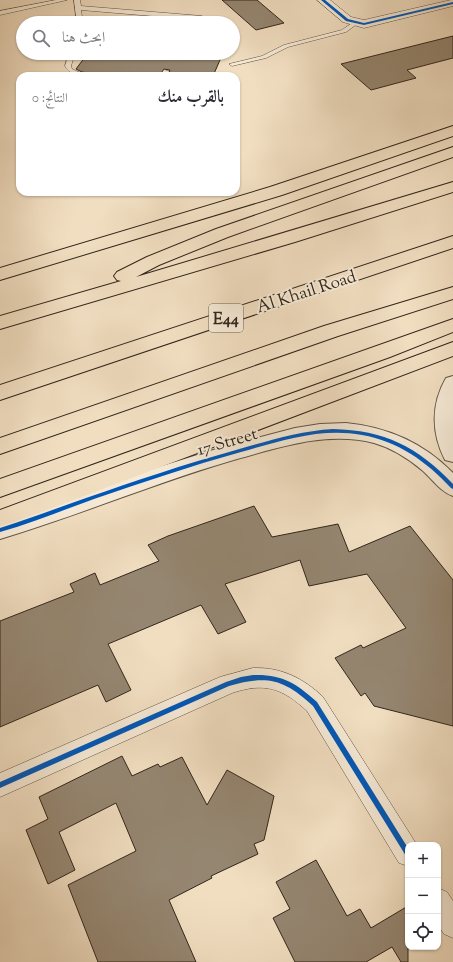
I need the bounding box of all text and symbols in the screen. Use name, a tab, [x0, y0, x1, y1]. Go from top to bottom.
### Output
search box	[16, 16, 240, 60]
icon: search	[30, 27, 52, 49]
text: ابحث هنا	[62, 28, 105, 49]
text: بالقرب منك	[158, 86, 224, 110]
text: النتائج: 0	[32, 90, 68, 108]
street label: Al Khail Road	[254, 265, 360, 320]
road number: E44	[209, 304, 243, 332]
street label: 17 Street	[195, 423, 261, 463]
map controls	[405, 842, 441, 950]
button: +	[405, 842, 441, 878]
button: −	[405, 878, 441, 914]
button: locate	[405, 914, 441, 950]

